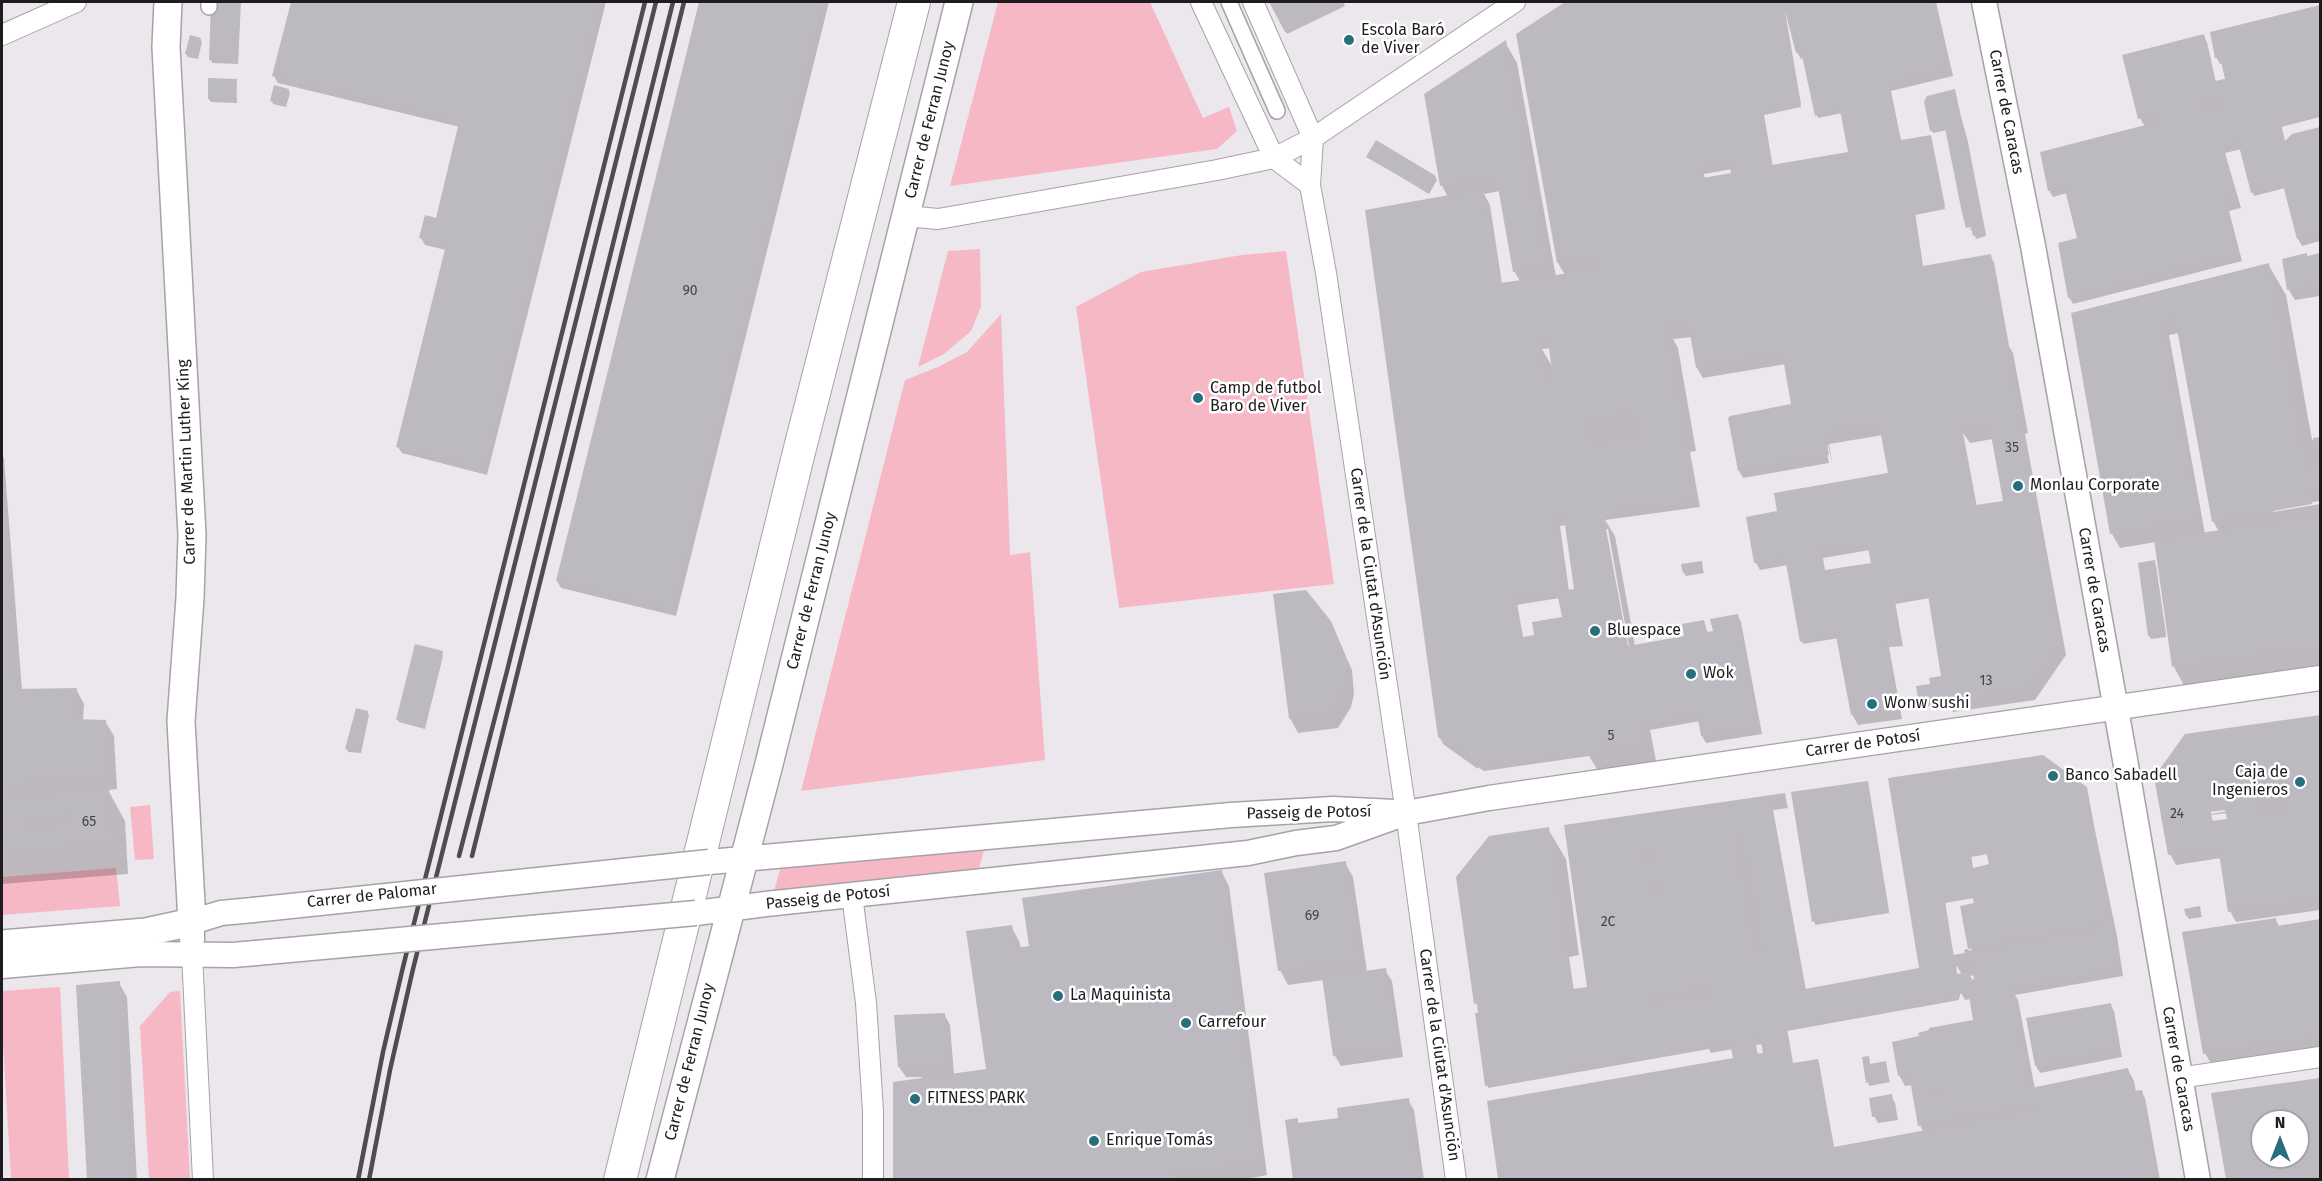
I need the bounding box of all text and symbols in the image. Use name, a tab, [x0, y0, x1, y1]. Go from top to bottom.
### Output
place label: Escola Baró de Viver	[1361, 21, 1445, 59]
marker: Escola Baró de Viver	[1342, 33, 1356, 47]
street label: Carrer de Ferran Junoy	[901, 39, 959, 201]
street label: Carrer de Caracas	[1985, 48, 2027, 176]
house number: 90	[682, 283, 698, 299]
street label: Carrer de Martin Luther King	[174, 359, 200, 565]
place label: Camp de futbol Baro de Viver	[1210, 379, 1321, 417]
marker: Camp de futbol Baro de Viver	[1191, 391, 1205, 405]
house number: 35	[2005, 440, 2019, 456]
street label: Carrer de la Ciutat d'Asunción	[1346, 466, 1394, 682]
place label: Monlau Corporate	[2030, 476, 2160, 496]
marker: Monlau Corporate	[2011, 479, 2025, 493]
street label: Carrer de Ferran Junoy	[783, 510, 841, 672]
street label: Carrer de Caracas	[2074, 526, 2114, 654]
place label: Bluespace	[1607, 621, 1681, 641]
marker: Bluespace	[1588, 624, 1602, 638]
place label: Wok	[1703, 664, 1734, 684]
marker: Wok	[1684, 667, 1698, 681]
house number: 13	[1979, 673, 1993, 689]
place label: Wonw sushi	[1884, 694, 1970, 714]
marker: Wonw sushi	[1865, 697, 1879, 711]
street label: Carrer de Potosí	[1804, 726, 1922, 762]
house number: 5	[1607, 728, 1615, 744]
place label: Caja de Ingenieros	[2212, 763, 2288, 801]
place label: Banco Sabadell	[2065, 766, 2177, 786]
marker: Banco Sabadell	[2046, 769, 2060, 783]
marker: Caja de Ingenieros	[2293, 775, 2307, 789]
street label: Passeig de Potosí	[1246, 802, 1372, 824]
house number: 24	[2170, 806, 2184, 822]
house number: 65	[82, 814, 96, 830]
street label: Carrer de Palomar	[306, 880, 438, 912]
street label: Passeig de Potosí	[765, 882, 891, 914]
house number: 69	[1305, 908, 1319, 924]
house number: 2C	[1601, 914, 1615, 930]
street label: Carrer de la Ciutat d'Asunción	[1415, 947, 1463, 1163]
street label: Carrer de Ferran Junoy	[661, 981, 719, 1143]
place label: La Maquinista	[1070, 986, 1171, 1006]
marker: La Maquinista	[1051, 989, 1065, 1003]
street label: Carrer de Caracas	[2158, 1005, 2198, 1133]
place label: Carrefour	[1198, 1013, 1266, 1033]
marker: Carrefour	[1179, 1016, 1193, 1030]
place label: FITNESS PARK	[927, 1089, 1025, 1109]
marker: FITNESS PARK	[908, 1092, 922, 1106]
north arrow	[2250, 1109, 2310, 1169]
text: N	[2275, 1113, 2285, 1132]
place label: Enrique Tomás	[1106, 1131, 1213, 1151]
marker: Enrique Tomás	[1087, 1134, 1101, 1148]

